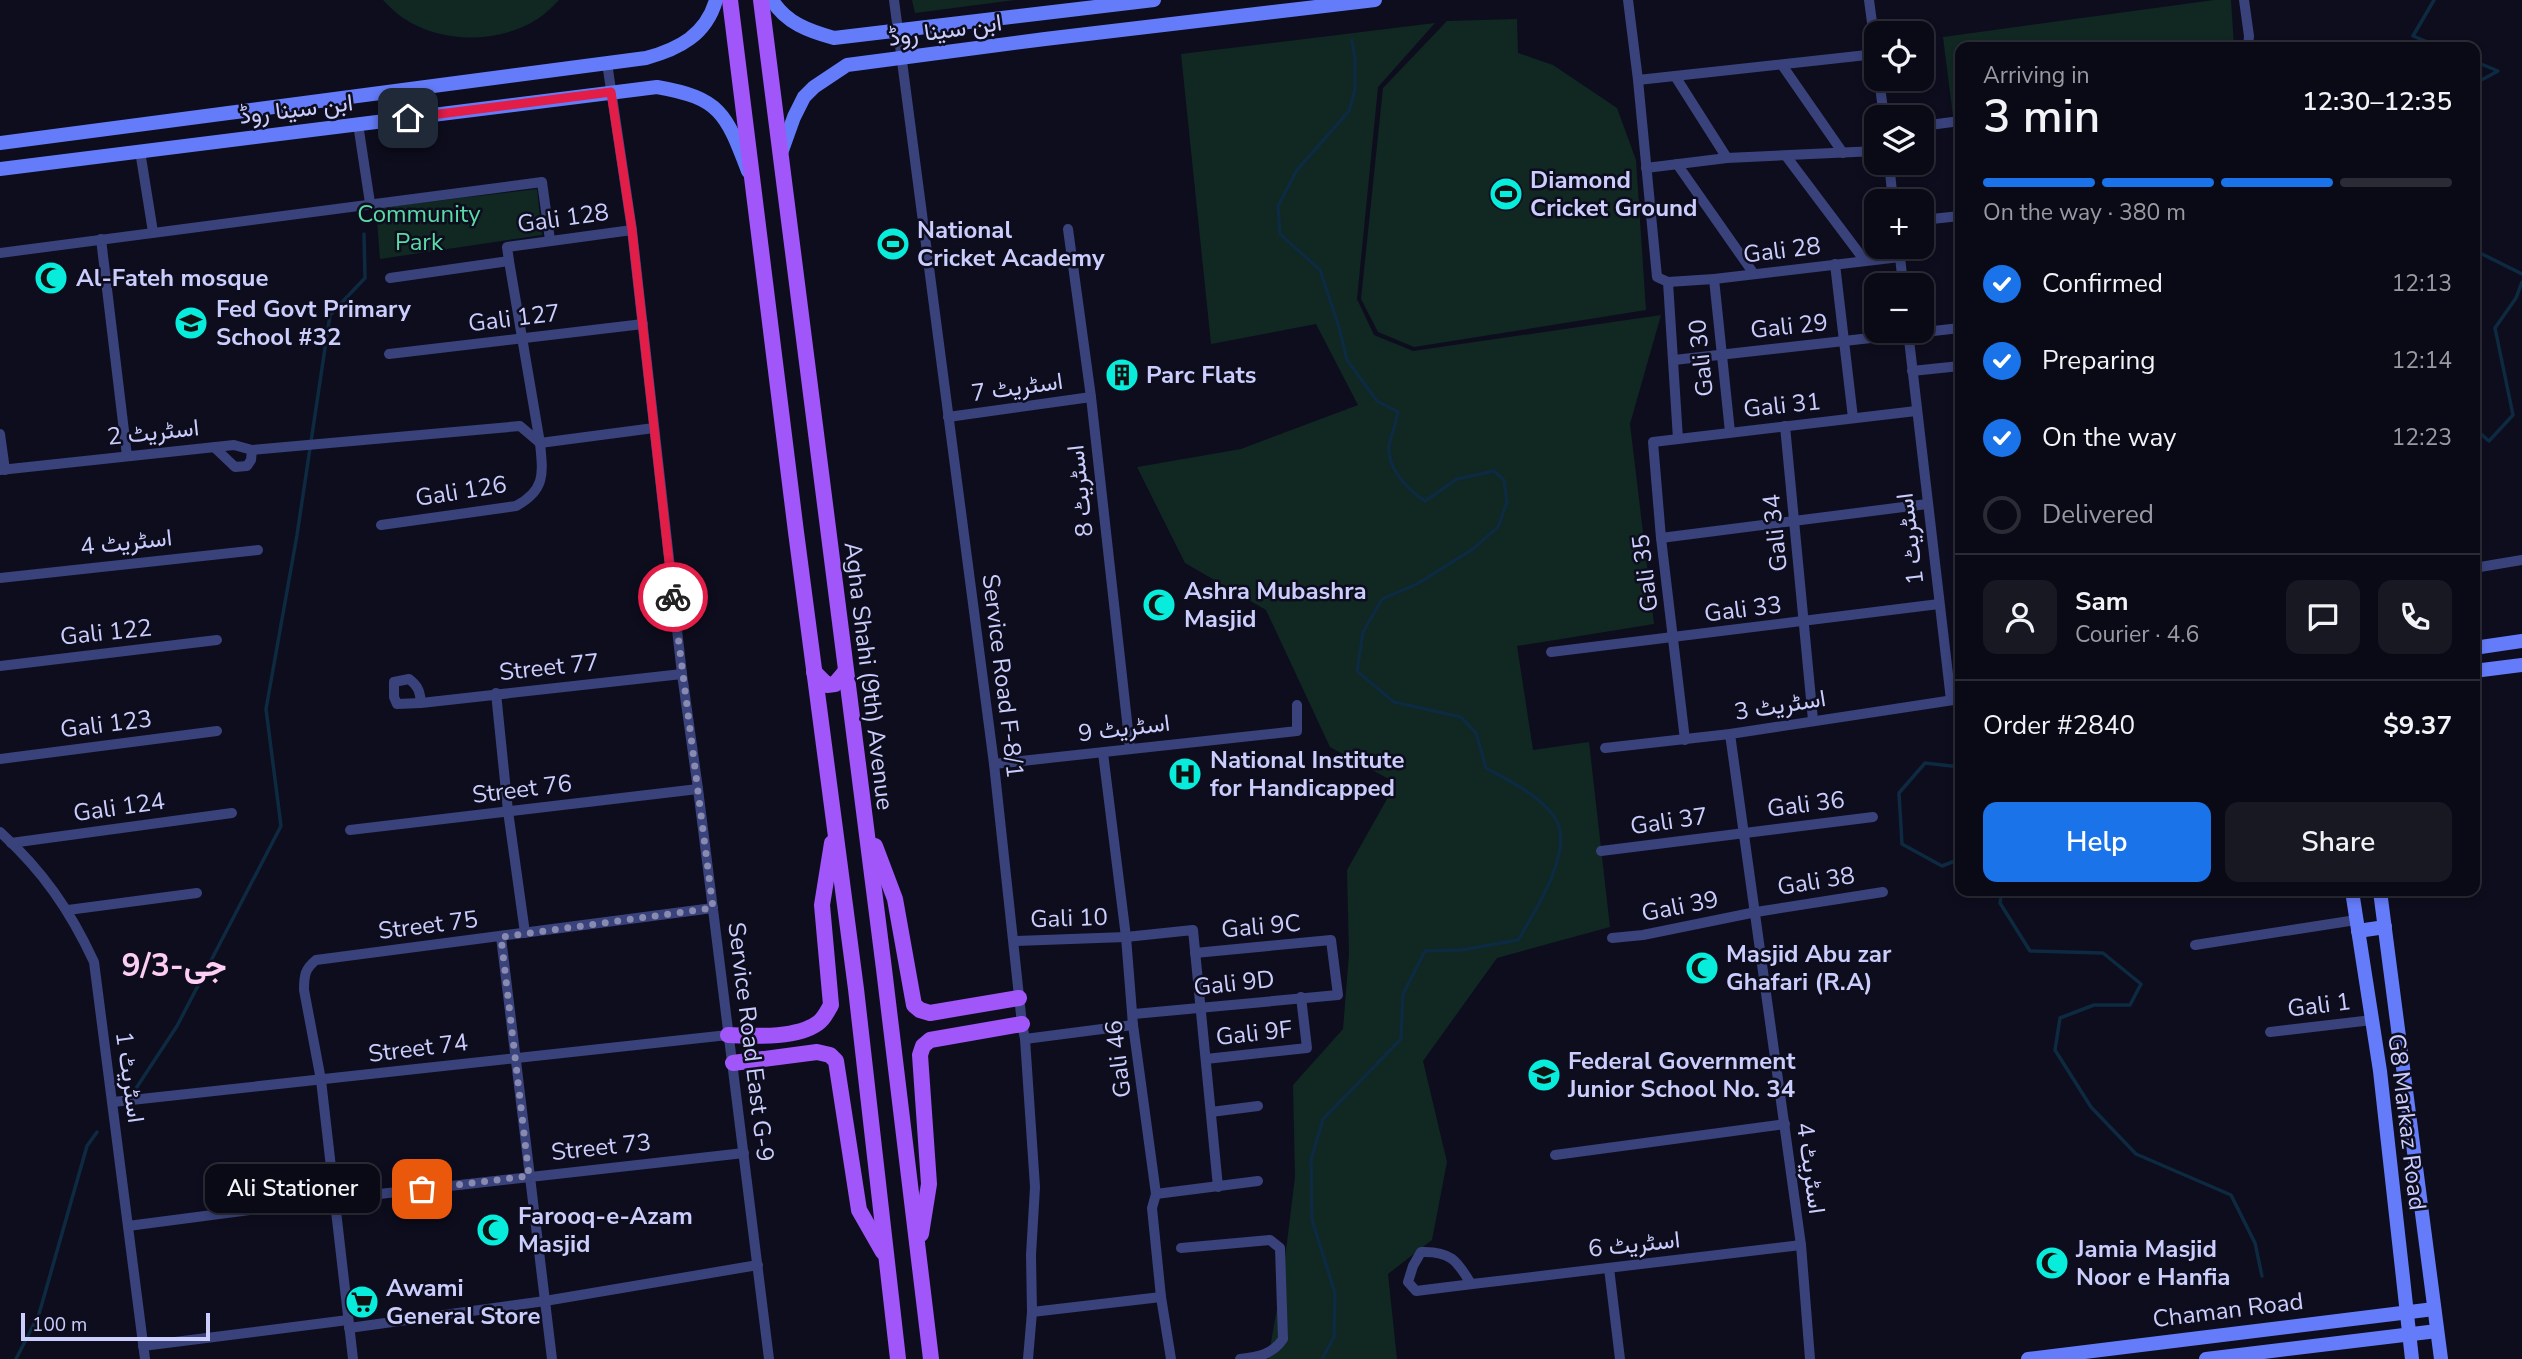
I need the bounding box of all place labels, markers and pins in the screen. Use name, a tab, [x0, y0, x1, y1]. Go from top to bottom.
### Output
pin	[378, 88, 438, 148]
place label: Diamond Cricket Ground	[1530, 164, 1697, 224]
sports icon: Diamond Cricket Ground	[1487, 175, 1525, 213]
place label: National Cricket Academy	[917, 214, 1105, 274]
sports icon: National Cricket Academy	[874, 225, 912, 263]
mosque icon: Al-Fateh mosque	[32, 259, 70, 297]
place label: Al-Fateh mosque	[76, 262, 268, 294]
place label: Fed Govt Primary School #32	[216, 293, 411, 353]
school or university icon: Fed Govt Primary School #32	[172, 304, 210, 342]
building icon: Parc Flats	[1103, 356, 1141, 394]
place label: Parc Flats	[1146, 359, 1256, 391]
place label: Ashra Mubashra Masjid	[1184, 575, 1367, 635]
mosque icon: Ashra Mubashra Masjid	[1140, 586, 1178, 624]
place label: National Institute for Handicapped	[1210, 744, 1404, 804]
hospital icon: National Institute for Handicapped	[1166, 755, 1204, 793]
place label: Masjid Abu zar Ghafari (R.A)	[1726, 938, 1892, 998]
mosque icon: Masjid Abu zar Ghafari (R.A)	[1683, 949, 1721, 987]
place label: Federal Government Junior School No. 34	[1567, 1045, 1796, 1105]
school or university icon: Federal Government Junior School No. 34	[1525, 1056, 1563, 1094]
pin	[392, 1159, 452, 1219]
callout: Ali Stationer	[205, 1164, 380, 1214]
place label: Farooq-e-Azam Masjid	[518, 1200, 693, 1260]
mosque icon: Farooq-e-Azam Masjid	[474, 1211, 512, 1249]
place label: Jamia Masjid Noor e Hanfia	[2075, 1233, 2231, 1293]
mosque icon: Jamia Masjid Noor e Hanfia	[2033, 1244, 2071, 1282]
place label: Awami General Store	[386, 1272, 540, 1332]
supermarket icon: Awami General Store	[343, 1283, 381, 1321]

